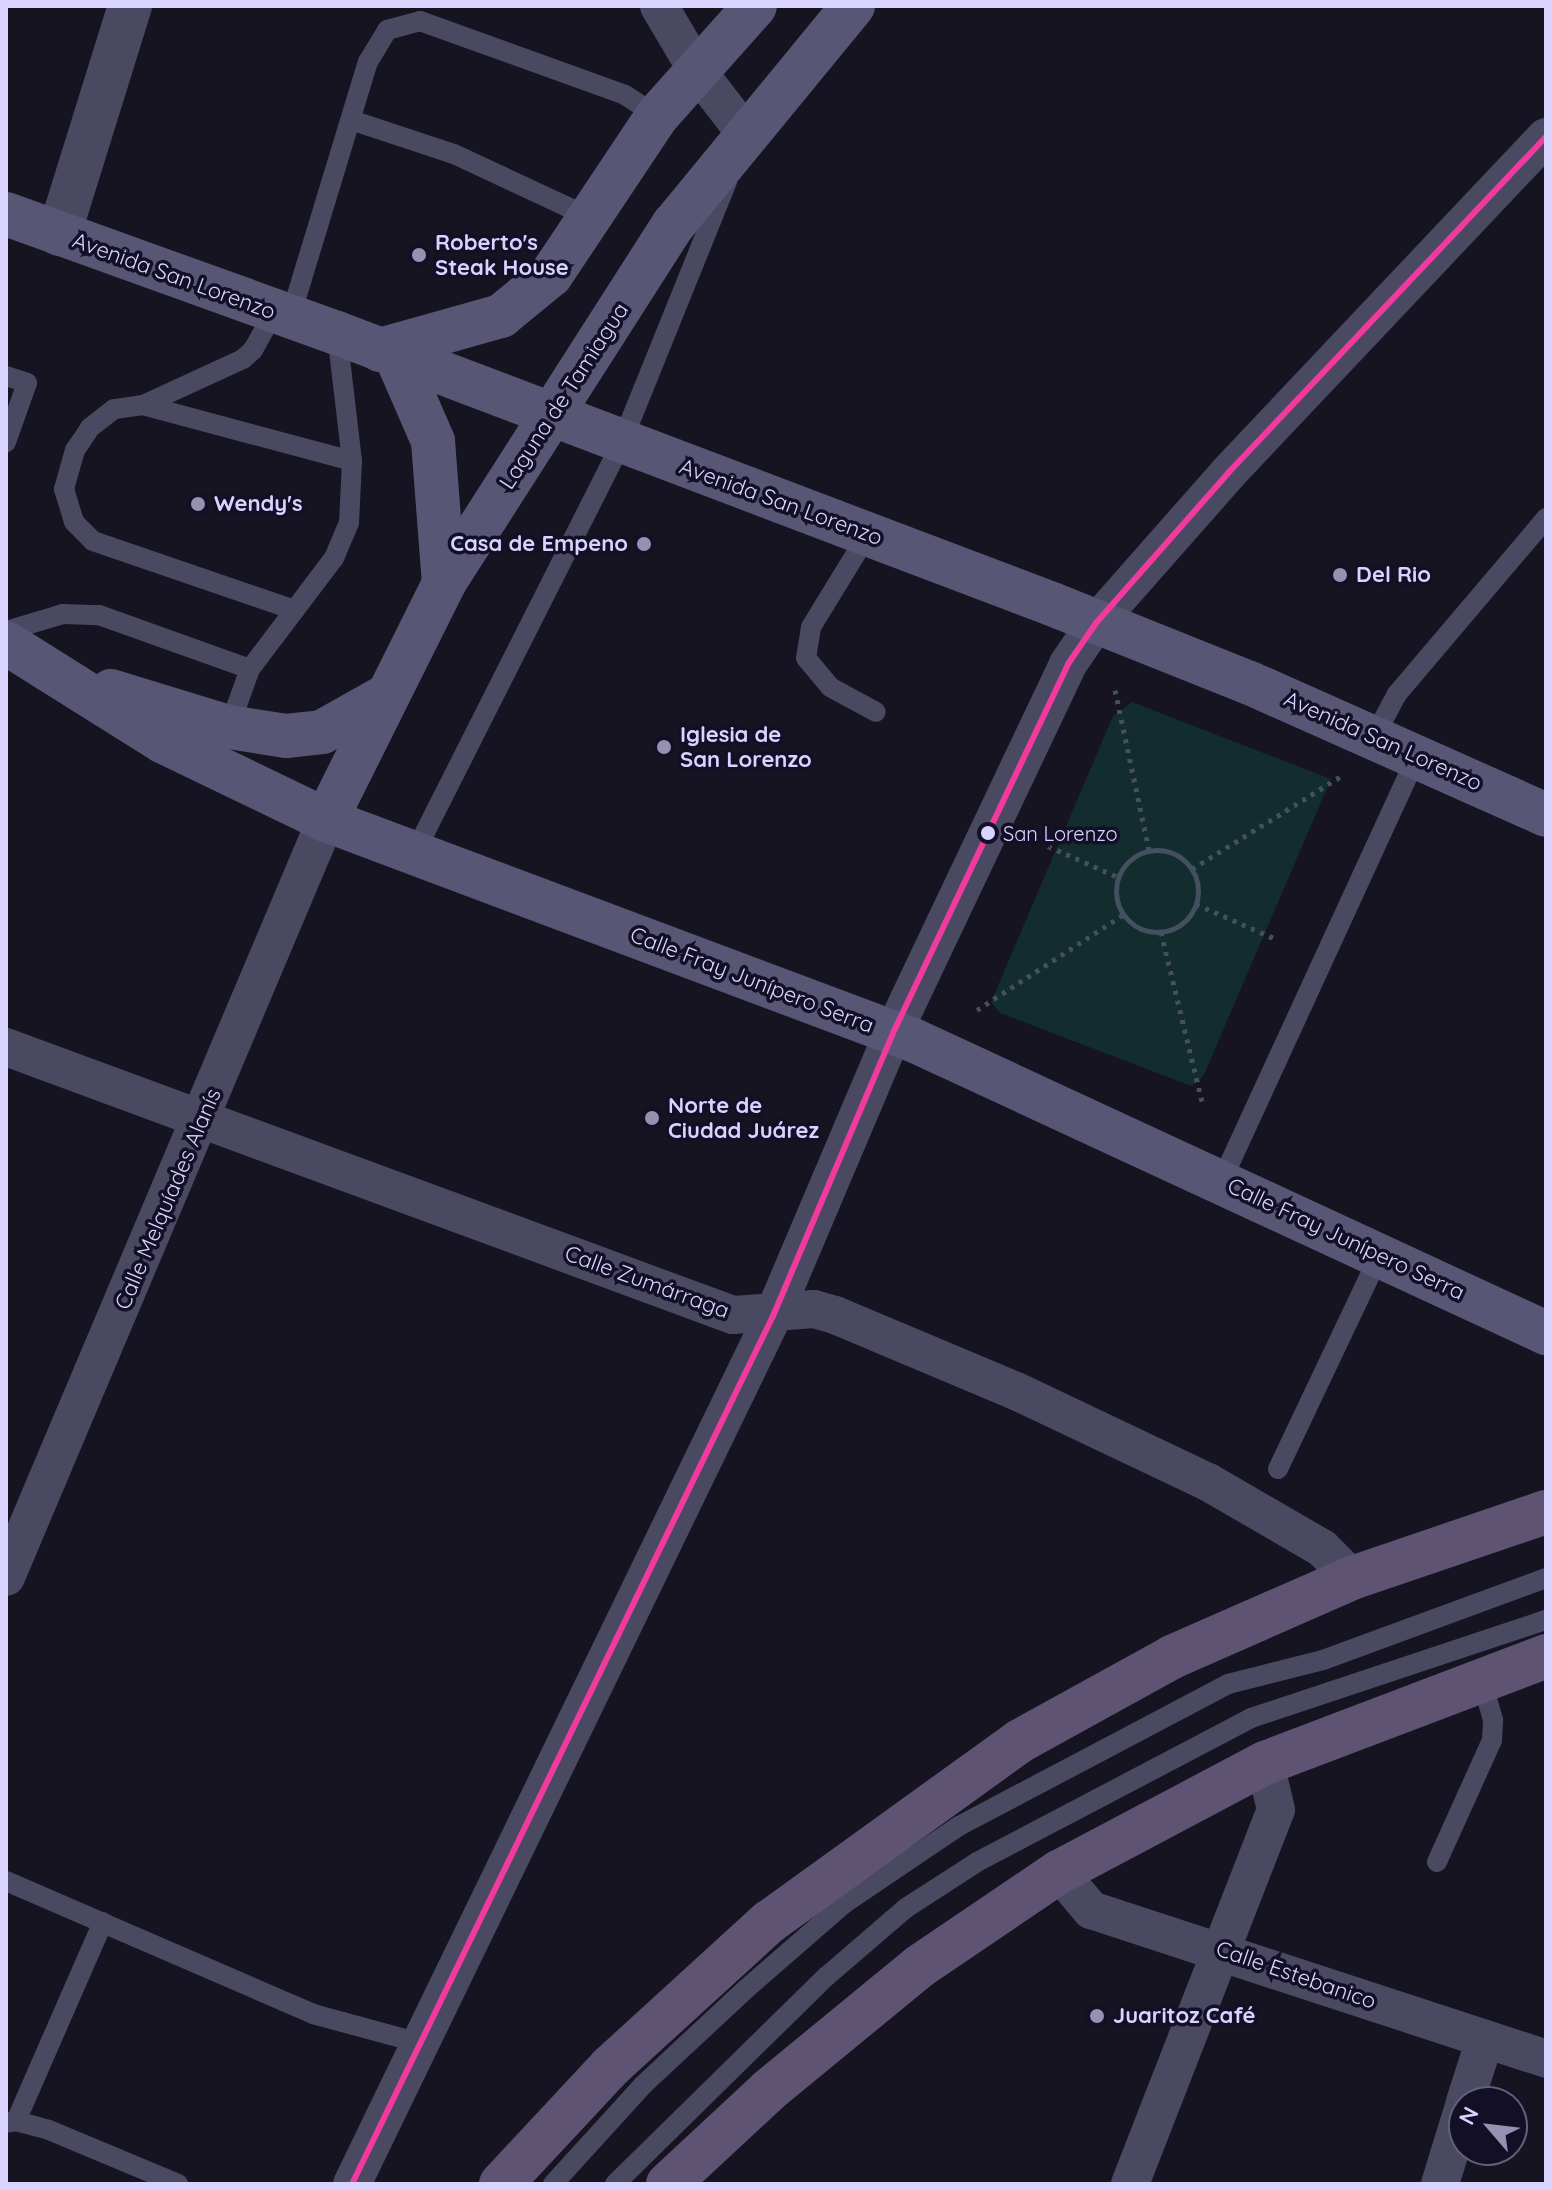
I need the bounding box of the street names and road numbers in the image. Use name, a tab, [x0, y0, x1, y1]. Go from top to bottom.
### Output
street label: Avenida San Lorenzo	[69, 227, 279, 325]
street label: Laguna de Tamiagua	[494, 298, 634, 494]
street label: Avenida San Lorenzo	[676, 453, 886, 551]
street label: Avenida San Lorenzo	[1280, 685, 1486, 797]
street label: Calle Fray Junípero Serra	[627, 921, 877, 1039]
street label: Calle Melquíades Alanís	[109, 1084, 227, 1314]
street label: Calle Fray Junípero Serra	[1223, 1172, 1469, 1306]
street label: Calle Zumárraga	[561, 1240, 733, 1324]
street label: Calle Estebanico	[1213, 1935, 1379, 2015]

